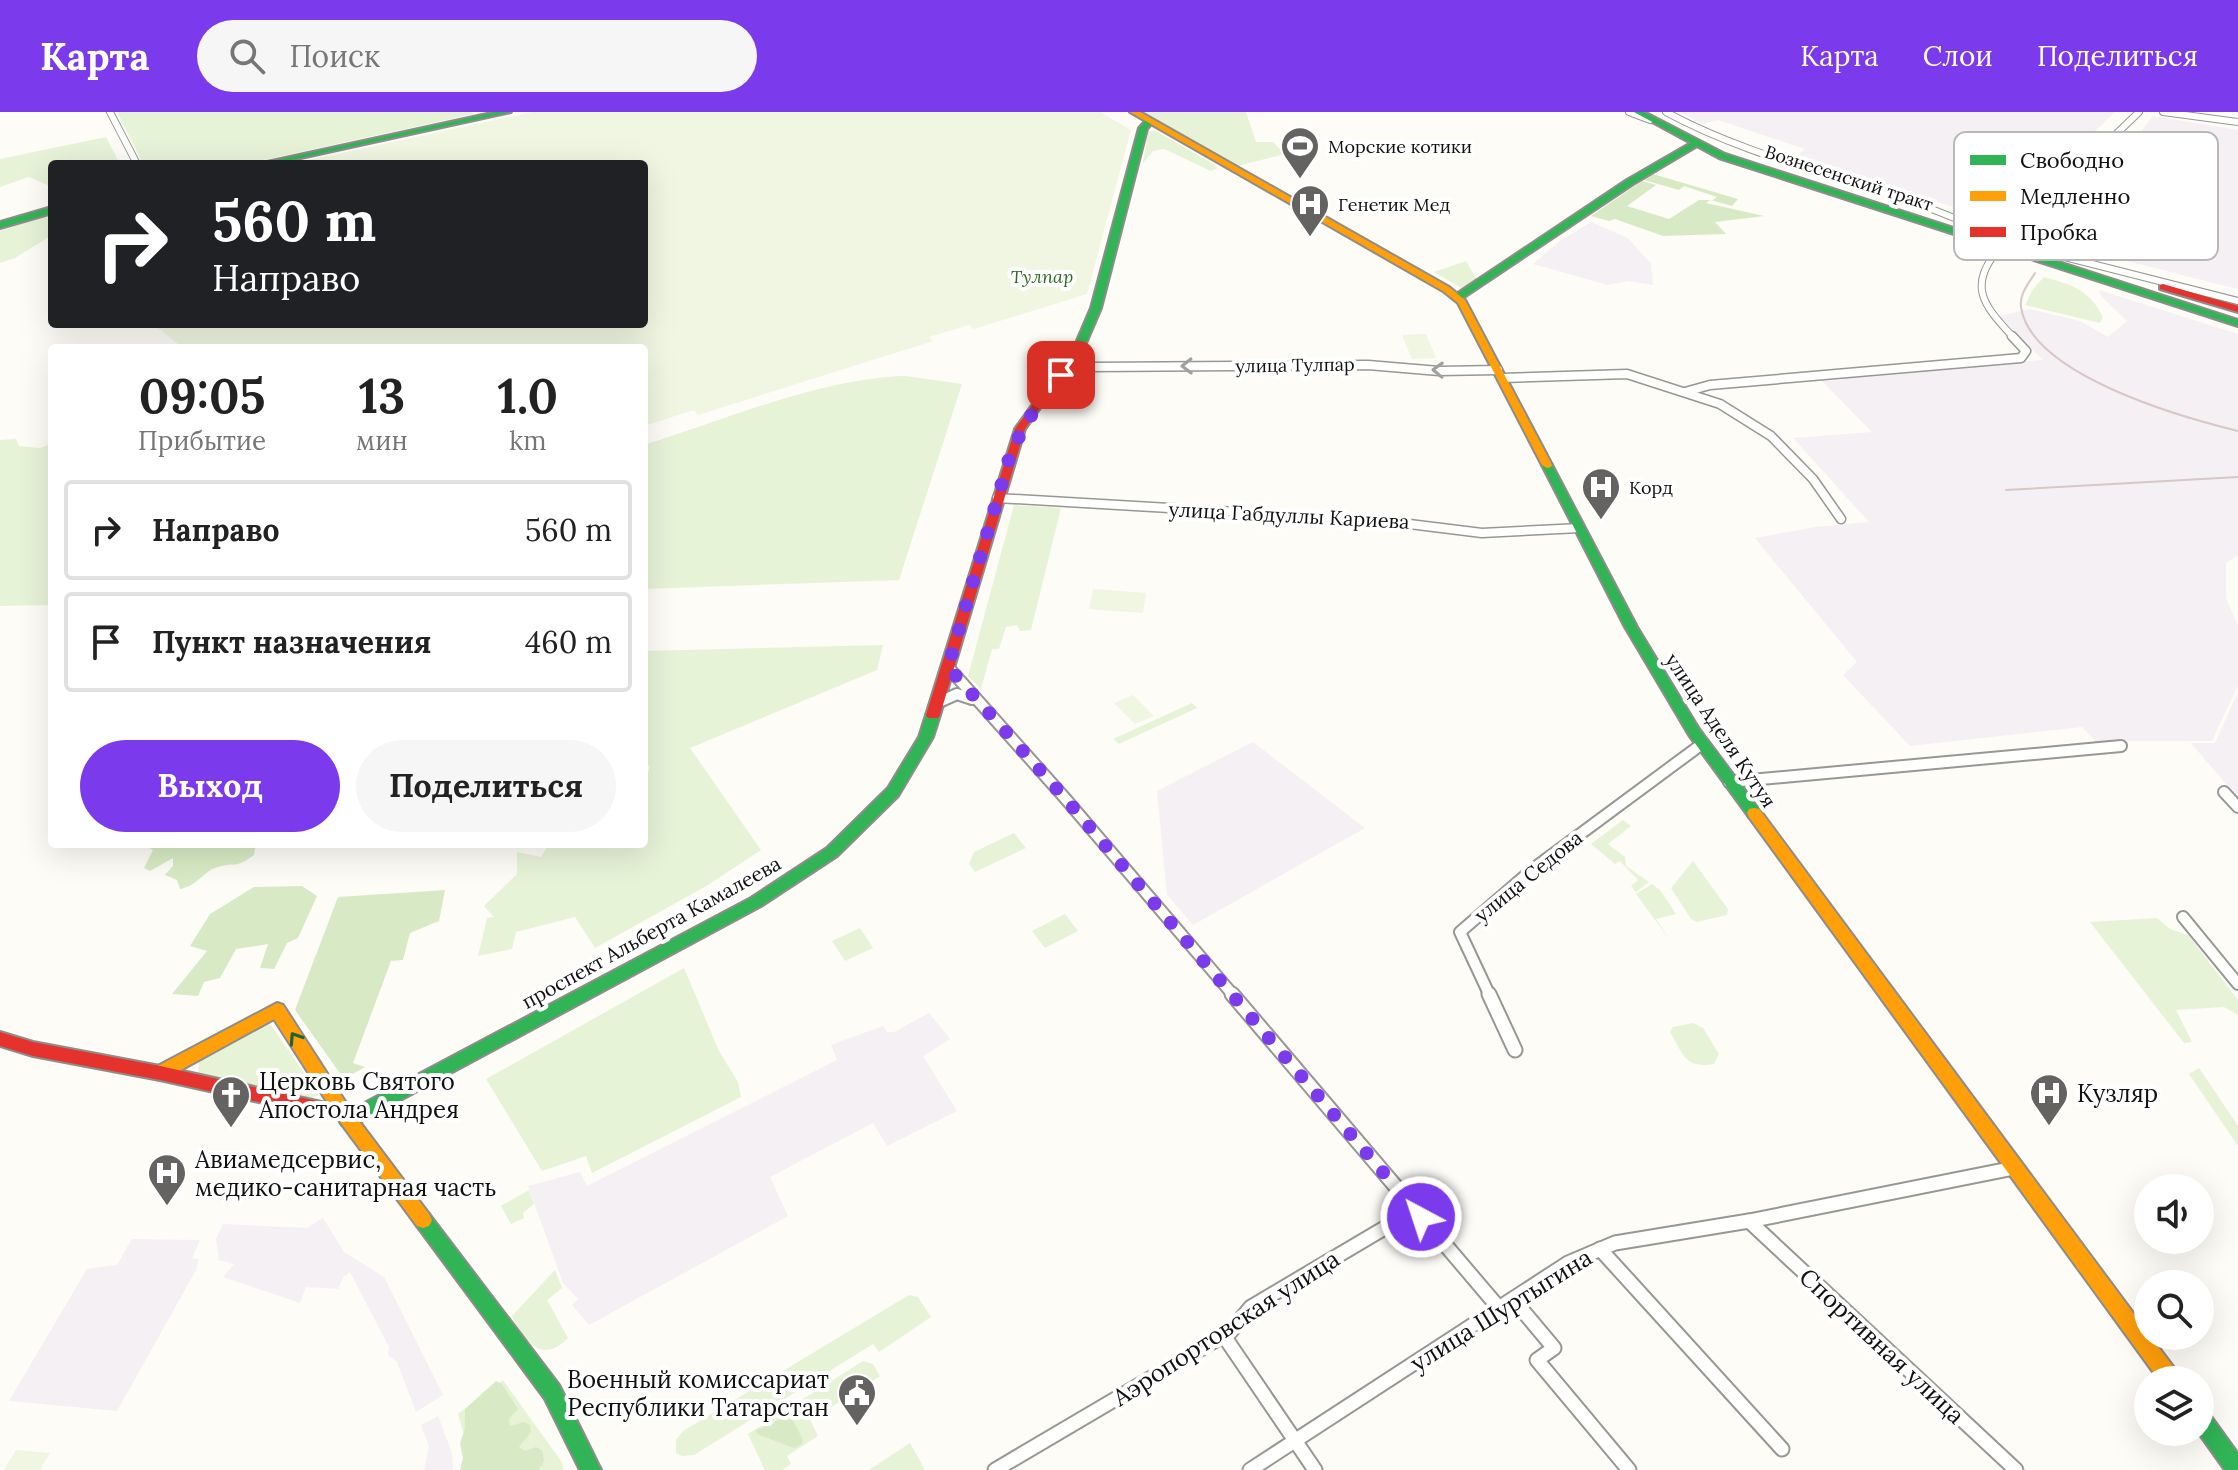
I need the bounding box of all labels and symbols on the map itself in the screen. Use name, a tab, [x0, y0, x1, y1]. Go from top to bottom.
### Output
sports icon: Морские котики	[1279, 125, 1321, 180]
legend	[1954, 132, 2218, 260]
place label: Морские котики	[1328, 135, 1472, 158]
street label: Вознесенский тракт	[1762, 140, 1936, 216]
text: Свободно	[2020, 146, 2124, 174]
text: Медленно	[2020, 182, 2130, 210]
hospital icon: Генетик Мед	[1289, 183, 1331, 238]
place label: Генетик Мед	[1338, 193, 1450, 216]
text: Пробка	[2020, 218, 2098, 246]
park label: Тулпар	[1011, 265, 1073, 288]
pin	[1027, 341, 1095, 409]
street label: улица Тулпар	[1235, 352, 1355, 378]
one-way arrow	[1180, 358, 1193, 375]
one-way arrow	[1431, 361, 1443, 378]
hospital icon: Корд	[1580, 466, 1622, 521]
place label: Корд	[1629, 476, 1673, 499]
street label: улица Габдуллы Кариева	[1168, 496, 1410, 534]
street label: улица Аделя Кутуя	[1660, 648, 1782, 812]
street label: улица Седова	[1469, 825, 1587, 927]
street label: проспект Альберта Камалеева	[517, 850, 785, 1014]
one-way arrow	[290, 1032, 305, 1047]
place label: Церковь Святого Апостола Андрея	[258, 1066, 459, 1125]
hospital icon: Кузляр	[2028, 1072, 2070, 1127]
church icon: Церковь Святого Апостола Андрея	[210, 1074, 252, 1129]
place label: Кузляр	[2077, 1078, 2158, 1109]
place label: Авиамедсервис, медико-санитарная часть	[194, 1144, 496, 1203]
hospital icon: Авиамедсервис, медико-санитарная часть	[146, 1152, 188, 1207]
position arrow	[1379, 1175, 1463, 1259]
street label: улица Шуртыгина	[1404, 1242, 1598, 1378]
street label: Аэропортовская улица	[1106, 1243, 1345, 1413]
street label: Спортивная улица	[1793, 1261, 1971, 1431]
place label: Военный комиссариат Республики Татарстан	[567, 1364, 829, 1423]
public building icon: Военный комиссариат Республики Татарстан	[836, 1372, 878, 1427]

